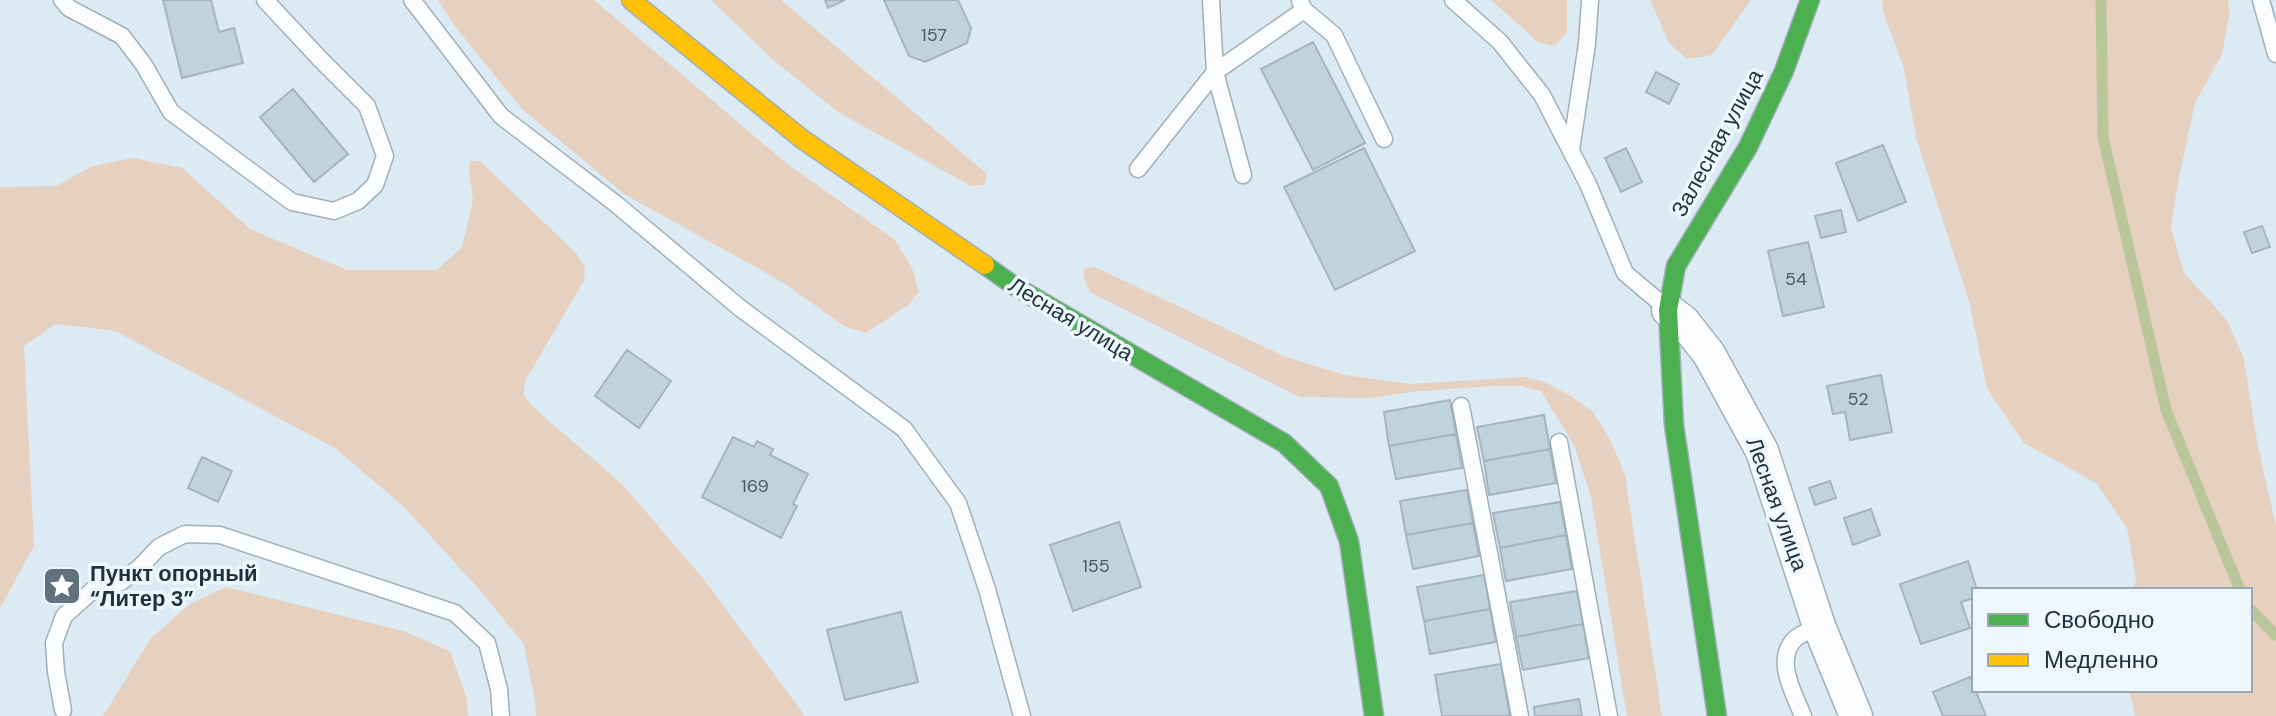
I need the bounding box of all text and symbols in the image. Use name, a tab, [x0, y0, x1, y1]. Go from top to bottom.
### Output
house number: 157	[921, 23, 947, 47]
street label: Залесная улица	[1665, 63, 1770, 222]
house number: 54	[1785, 267, 1807, 291]
street label: Лесная улица	[1003, 270, 1139, 368]
house number: 52	[1847, 387, 1869, 411]
street label: Лесная улица	[1739, 433, 1815, 576]
house number: 169	[741, 474, 769, 498]
house number: 155	[1082, 554, 1110, 578]
place label: Пункт опорный “Литер 3”	[90, 559, 258, 613]
place icon: Пункт опорный “Литер 3”	[41, 565, 83, 607]
legend	[1972, 588, 2252, 692]
text: Свободно	[2044, 604, 2154, 635]
text: Медленно	[2044, 644, 2158, 675]

